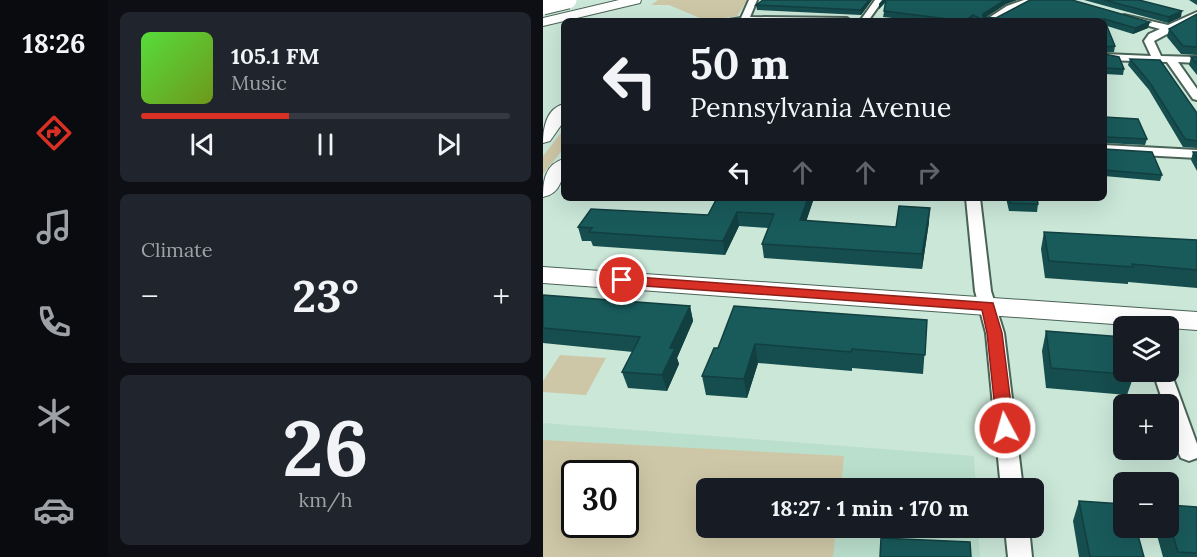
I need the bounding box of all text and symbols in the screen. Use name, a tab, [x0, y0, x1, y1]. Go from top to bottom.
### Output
text: 18:26	[22, 26, 86, 60]
text: 50 m	[690, 37, 789, 91]
text: 105.1 FM	[231, 42, 320, 70]
icon: left	[591, 42, 669, 120]
text: Music	[231, 70, 287, 95]
text: Pennsylvania Avenue	[690, 90, 951, 124]
icon: directions	[33, 112, 75, 154]
icon: previous	[186, 128, 219, 161]
icon: pause	[309, 128, 342, 161]
icon: next	[432, 128, 465, 161]
icon: left	[723, 156, 756, 189]
icon: ahead	[786, 156, 819, 189]
icon: ahead	[849, 156, 882, 189]
icon: right	[912, 156, 945, 189]
icon: music	[33, 206, 75, 248]
text: Climate	[141, 237, 213, 262]
pin	[596, 254, 647, 305]
icon: arrive	[605, 263, 638, 296]
text: 23°	[292, 267, 359, 324]
text: −	[141, 275, 159, 317]
text: +	[492, 275, 510, 317]
icon: phone	[33, 301, 75, 343]
map controls	[1113, 316, 1179, 538]
button: layers	[1113, 316, 1179, 382]
button: +	[1113, 394, 1179, 460]
icon: climate	[33, 395, 75, 437]
position arrow	[973, 396, 1037, 460]
text: 26	[282, 398, 369, 497]
speed limit sign: 30	[561, 460, 639, 538]
button: −	[1113, 472, 1179, 538]
text: km/h	[298, 487, 353, 512]
icon: car	[33, 489, 75, 531]
text: 18:27 · 1 min · 170 m	[771, 494, 969, 522]

